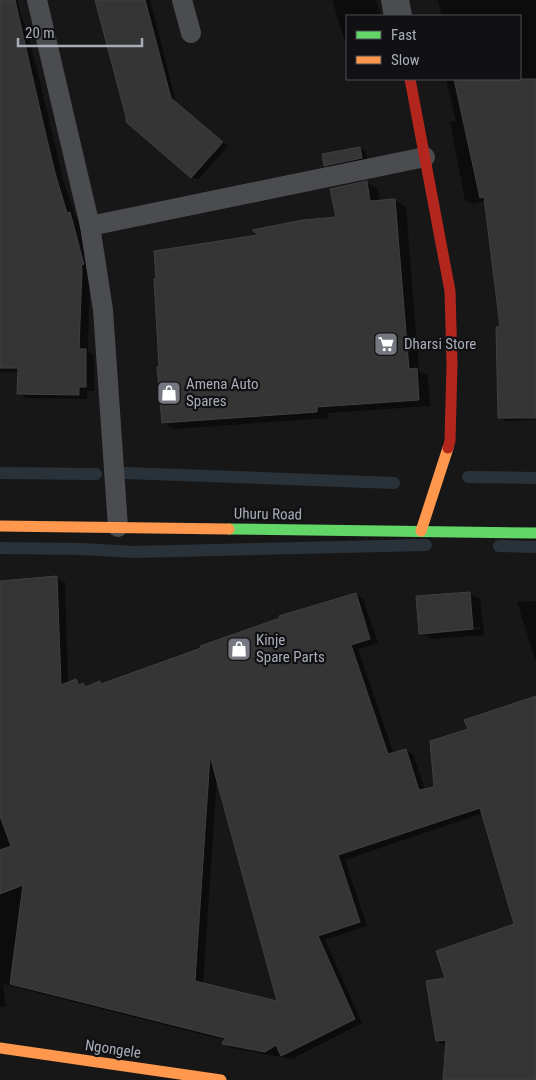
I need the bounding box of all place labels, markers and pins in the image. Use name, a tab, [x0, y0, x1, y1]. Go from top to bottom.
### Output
supermarket icon: Dharsi Store	[373, 331, 399, 357]
place label: Dharsi Store	[404, 335, 476, 353]
place label: Amena Auto Spares	[186, 375, 259, 410]
shop icon: Amena Auto Spares	[156, 380, 182, 406]
place label: Kinje Spare Parts	[256, 631, 325, 666]
shop icon: Kinje Spare Parts	[226, 636, 252, 662]

